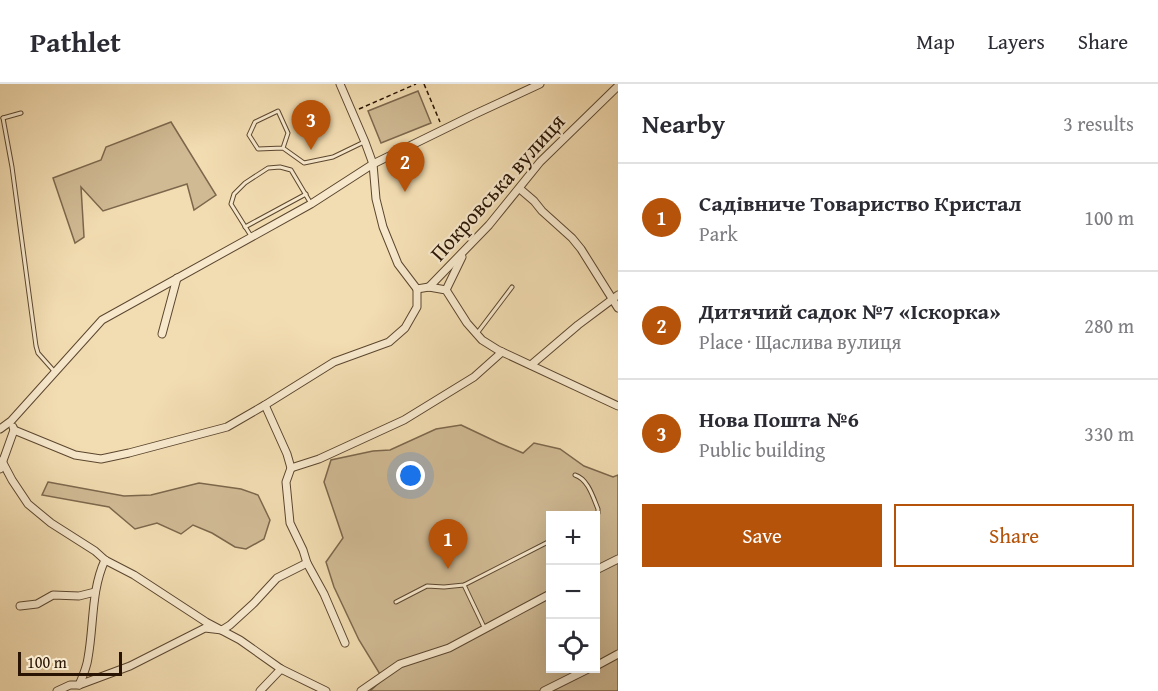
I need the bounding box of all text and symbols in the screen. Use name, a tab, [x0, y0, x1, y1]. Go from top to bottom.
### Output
text: Pathlet	[30, 21, 121, 62]
text: Map	[916, 26, 955, 57]
text: Layers	[988, 26, 1045, 57]
text: Share	[1078, 26, 1128, 57]
pin: 3	[292, 100, 330, 150]
text: Nearby	[642, 104, 725, 143]
street label: Покровська вулиця	[422, 106, 572, 268]
text: 3 results	[1063, 109, 1134, 138]
pin: 2	[386, 142, 424, 192]
text: Садівниче Товариство Кристал	[699, 187, 1021, 219]
text: 1	[656, 203, 667, 232]
text: 100 m	[1084, 203, 1134, 232]
text: Park	[699, 219, 738, 248]
text: Дитячий садок №7 «Іскорка»	[699, 295, 1000, 327]
text: 2	[656, 311, 667, 340]
text: 280 m	[1084, 311, 1134, 340]
text: Place · Щаслива вулиця	[699, 327, 901, 356]
text: Нова Пошта №6	[699, 403, 859, 435]
text: 3	[656, 419, 667, 448]
text: 330 m	[1084, 419, 1134, 448]
text: Public building	[699, 435, 825, 464]
your location	[396, 461, 425, 490]
button: Save	[642, 504, 882, 567]
button: Share	[894, 504, 1134, 567]
map controls	[546, 511, 600, 673]
button: +	[546, 511, 600, 565]
pin: 1	[428, 520, 468, 569]
button: −	[546, 565, 600, 619]
button: locate	[546, 619, 600, 673]
scale bar	[18, 649, 122, 676]
text: 100 m	[27, 650, 67, 674]

